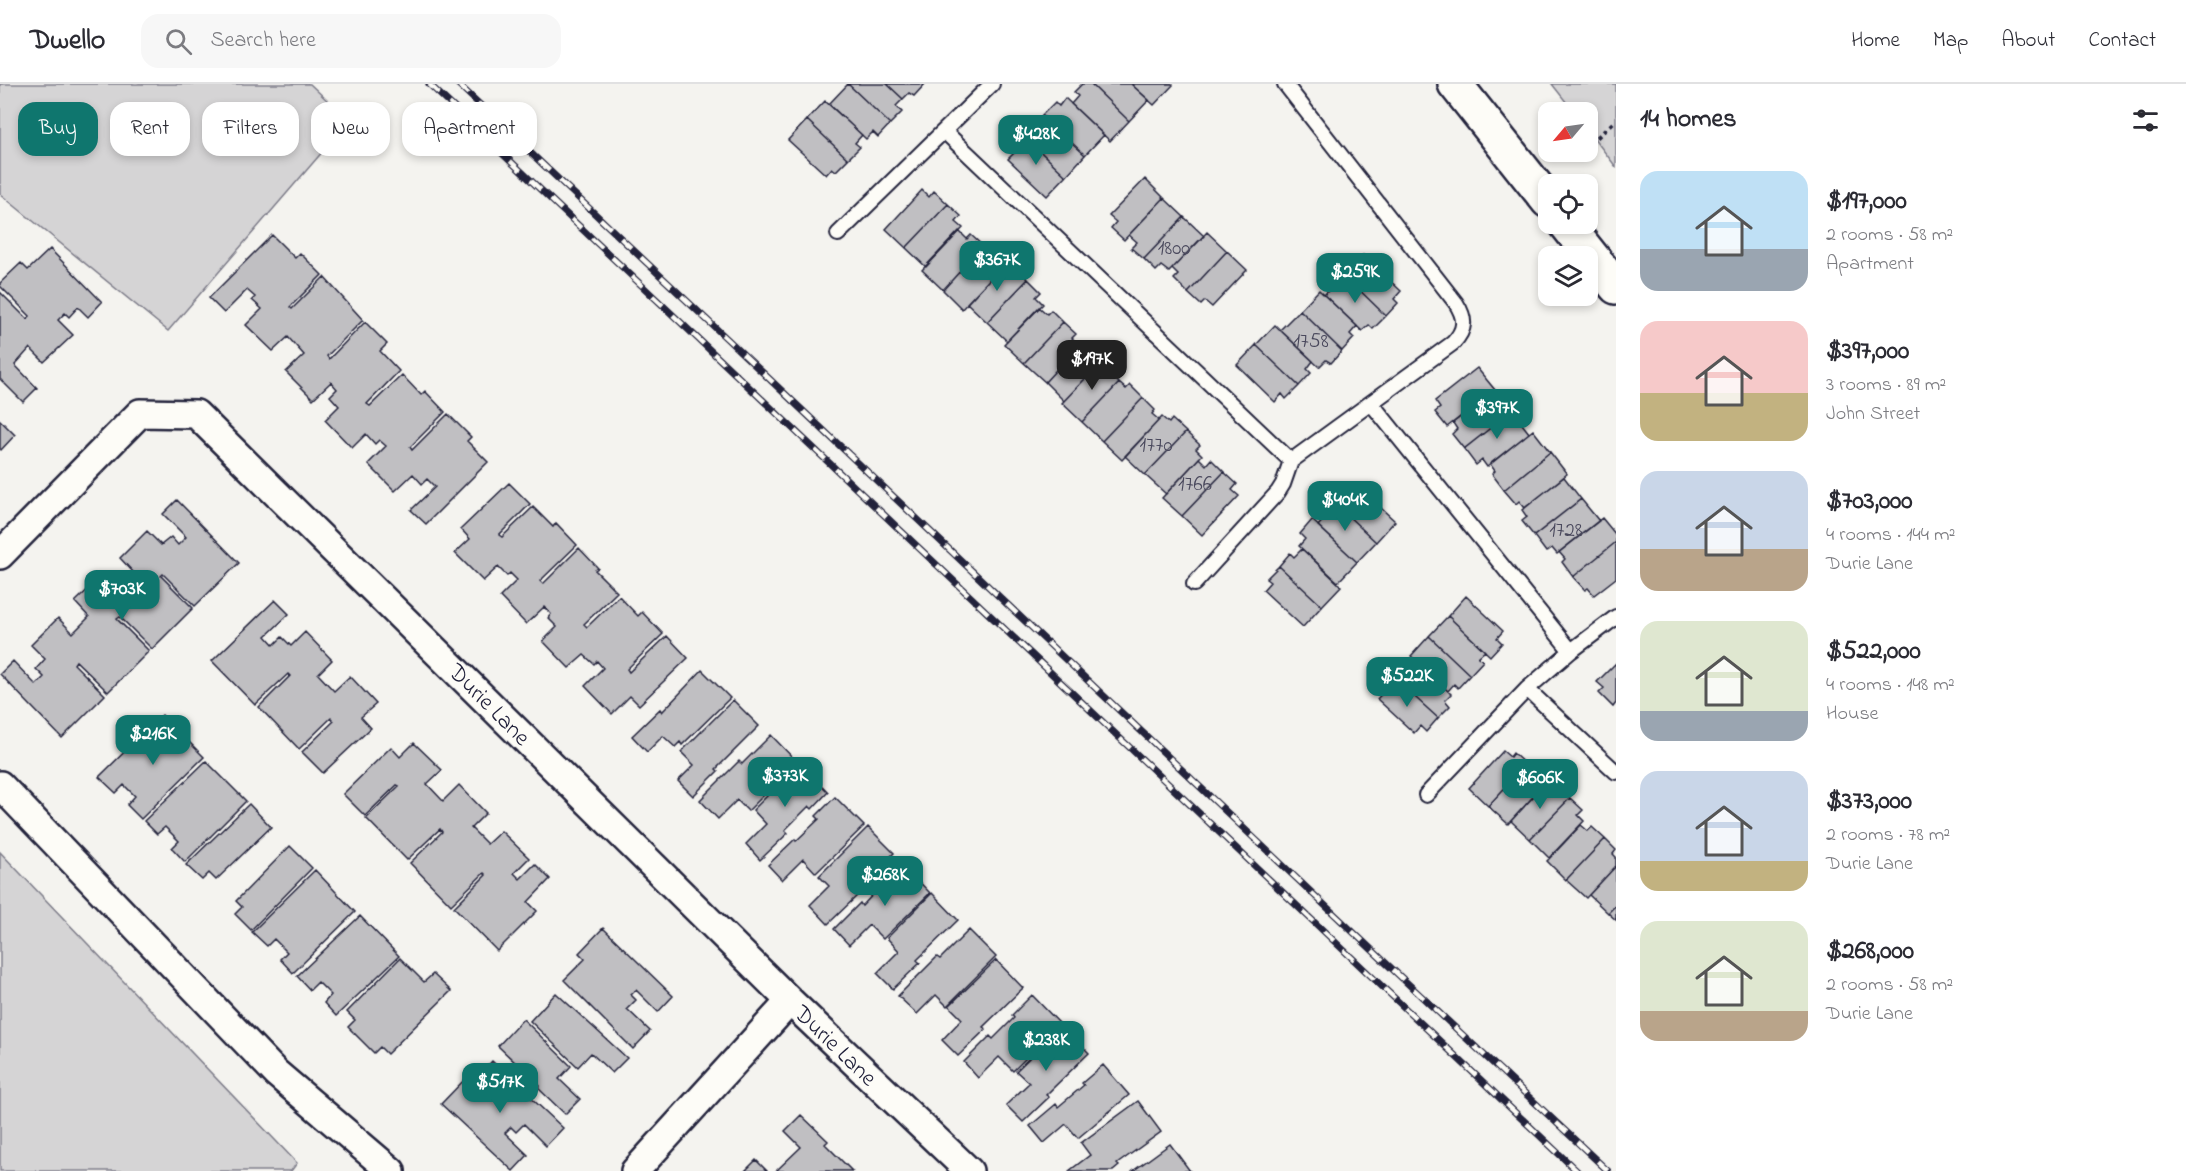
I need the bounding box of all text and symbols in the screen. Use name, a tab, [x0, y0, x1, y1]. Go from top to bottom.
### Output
search box	[141, 14, 561, 68]
text: Dwello	[30, 21, 105, 62]
icon: search	[162, 25, 195, 58]
text: Search here	[210, 25, 316, 57]
text: Home	[1851, 26, 1900, 56]
text: Map	[1933, 26, 1968, 56]
text: About	[2001, 26, 2055, 56]
text: Contact	[2088, 26, 2156, 56]
text: 14 homes	[1640, 101, 1736, 139]
chip: Buy	[18, 102, 98, 156]
chip: Rent	[110, 102, 190, 156]
chip: Filters	[202, 102, 299, 156]
chip: New	[311, 102, 390, 156]
chip: Apartment	[402, 102, 537, 156]
north arrow	[1538, 102, 1598, 162]
map controls	[1538, 102, 1598, 306]
icon: filters	[2129, 104, 2162, 137]
pin: $428K	[994, 115, 1078, 166]
text: $428K	[1012, 120, 1060, 149]
button: locate	[1538, 174, 1598, 234]
text: $197,000	[1826, 183, 1907, 221]
icon: home	[1688, 195, 1760, 267]
text: 2 rooms · 58 m²	[1826, 221, 1953, 250]
house number: 1800	[1158, 234, 1190, 264]
pin: $367K	[955, 241, 1039, 292]
text: $367K	[973, 246, 1021, 275]
button: layers	[1538, 246, 1598, 306]
text: Apartment	[1826, 250, 1914, 279]
pin: $259K	[1313, 253, 1397, 304]
text: $259K	[1330, 258, 1380, 287]
house number: 1758	[1293, 327, 1329, 357]
text: $397,000	[1826, 333, 1909, 371]
pin: $197K	[1050, 340, 1134, 391]
text: $197K	[1071, 345, 1113, 374]
icon: home	[1688, 345, 1760, 417]
text: 3 rooms · 89 m²	[1826, 371, 1946, 400]
pin: $397K	[1455, 389, 1539, 440]
text: $397K	[1475, 394, 1519, 423]
text: John Street	[1826, 400, 1920, 429]
house number: 1770	[1139, 431, 1173, 461]
house number: 1766	[1178, 470, 1212, 500]
pin: $404K	[1303, 481, 1387, 532]
text: $703,000	[1826, 483, 1913, 521]
text: $404K	[1322, 486, 1368, 515]
icon: home	[1688, 495, 1760, 567]
house number: 1728	[1549, 516, 1583, 546]
text: 4 rooms · 144 m²	[1826, 521, 1956, 550]
text: Durie Lane	[1826, 550, 1913, 579]
pin: $703K	[80, 570, 164, 621]
text: $703K	[99, 575, 145, 604]
text: $522,000	[1826, 633, 1921, 671]
icon: home	[1688, 645, 1760, 717]
street label: Durie Lane	[438, 656, 538, 755]
pin: $522K	[1365, 657, 1449, 708]
text: $522K	[1380, 662, 1434, 691]
text: 4 rooms · 148 m²	[1826, 671, 1955, 700]
text: House	[1826, 700, 1879, 729]
pin: $216K	[111, 715, 195, 766]
text: $216K	[130, 720, 176, 749]
pin: $373K	[743, 757, 827, 808]
pin: $606K	[1498, 759, 1582, 810]
text: $373K	[762, 762, 808, 791]
text: $606K	[1516, 764, 1564, 793]
text: $373,000	[1826, 783, 1912, 821]
icon: home	[1688, 795, 1760, 867]
text: 2 rooms · 78 m²	[1826, 821, 1950, 850]
text: Durie Lane	[1826, 850, 1913, 879]
pin: $268K	[843, 856, 927, 907]
text: $268K	[861, 861, 909, 890]
text: $268,000	[1826, 933, 1914, 971]
icon: home	[1688, 945, 1760, 1017]
text: 2 rooms · 58 m²	[1826, 971, 1953, 1000]
street label: Durie Lane	[784, 997, 884, 1096]
text: Durie Lane	[1826, 1000, 1913, 1029]
pin: $238K	[1004, 1021, 1088, 1072]
text: $238K	[1022, 1026, 1070, 1055]
pin: $517K	[458, 1063, 542, 1114]
text: $517K	[476, 1068, 524, 1097]

